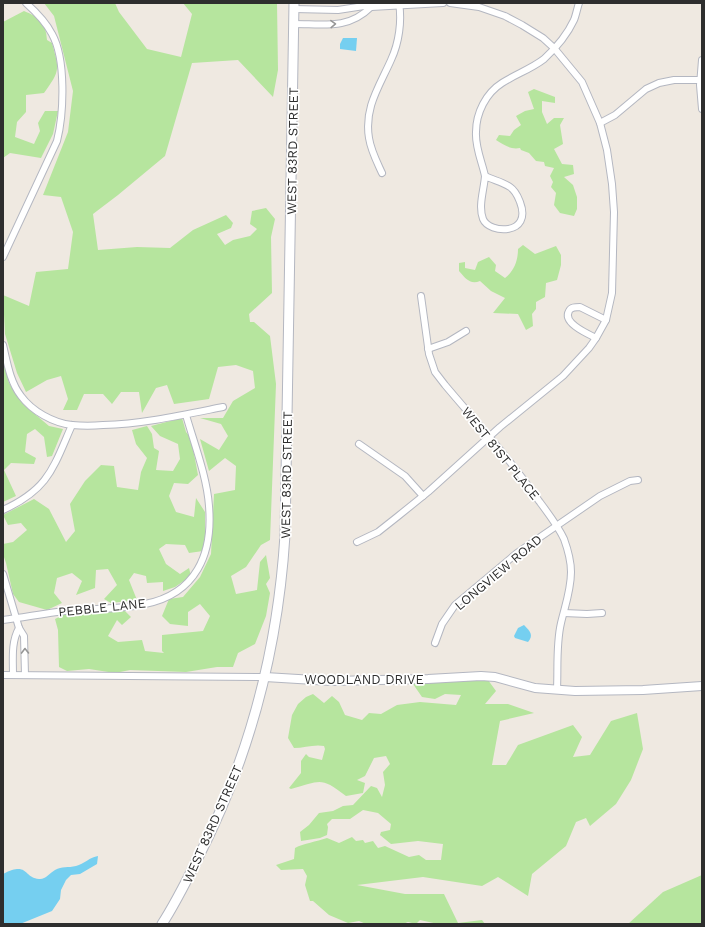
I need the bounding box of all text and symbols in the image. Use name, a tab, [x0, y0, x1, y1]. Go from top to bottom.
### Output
one-way arrow	[330, 20, 336, 28]
street label: WEST 83RD STREET	[284, 87, 301, 215]
street label: WEST 81ST PLACE	[459, 404, 543, 503]
street label: WEST 83RD STREET	[278, 411, 295, 539]
street label: LONGVIEW ROAD	[452, 532, 545, 613]
street label: PEBBLE LANE	[58, 595, 147, 620]
one-way arrow	[21, 648, 29, 654]
street label: WOODLAND DRIVE	[304, 672, 424, 687]
street label: WEST 83RD STREET	[180, 763, 245, 885]

